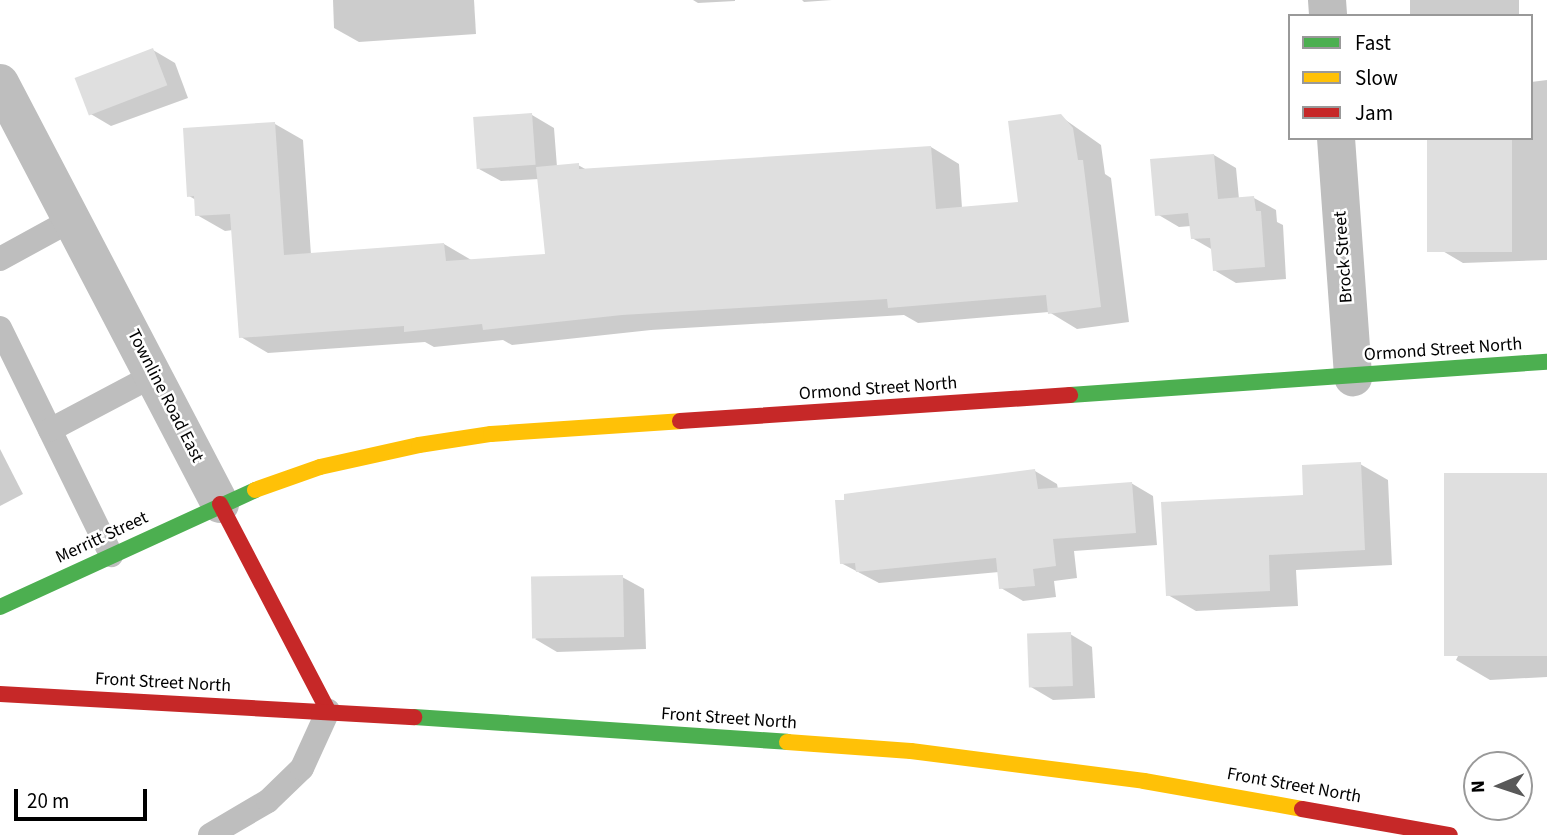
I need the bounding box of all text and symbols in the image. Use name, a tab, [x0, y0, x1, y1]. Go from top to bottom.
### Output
legend	[1288, 14, 1533, 140]
text: Fast	[1355, 28, 1391, 58]
text: Slow	[1355, 63, 1398, 93]
text: Jam	[1355, 98, 1393, 128]
street label: Brock Street	[1330, 210, 1358, 304]
street label: Townline Road East	[122, 326, 208, 466]
street label: Ormond Street North	[1363, 334, 1523, 366]
street label: Ormond Street North	[798, 373, 958, 405]
street label: Merritt Street	[52, 507, 152, 569]
street label: Front Street North	[94, 669, 232, 697]
street label: Front Street North	[660, 703, 798, 735]
north arrow	[1463, 751, 1533, 821]
street label: Front Street North	[1225, 764, 1363, 808]
scale bar	[18, 776, 150, 820]
text: N	[1465, 780, 1492, 793]
text: 20 m	[27, 786, 69, 816]

